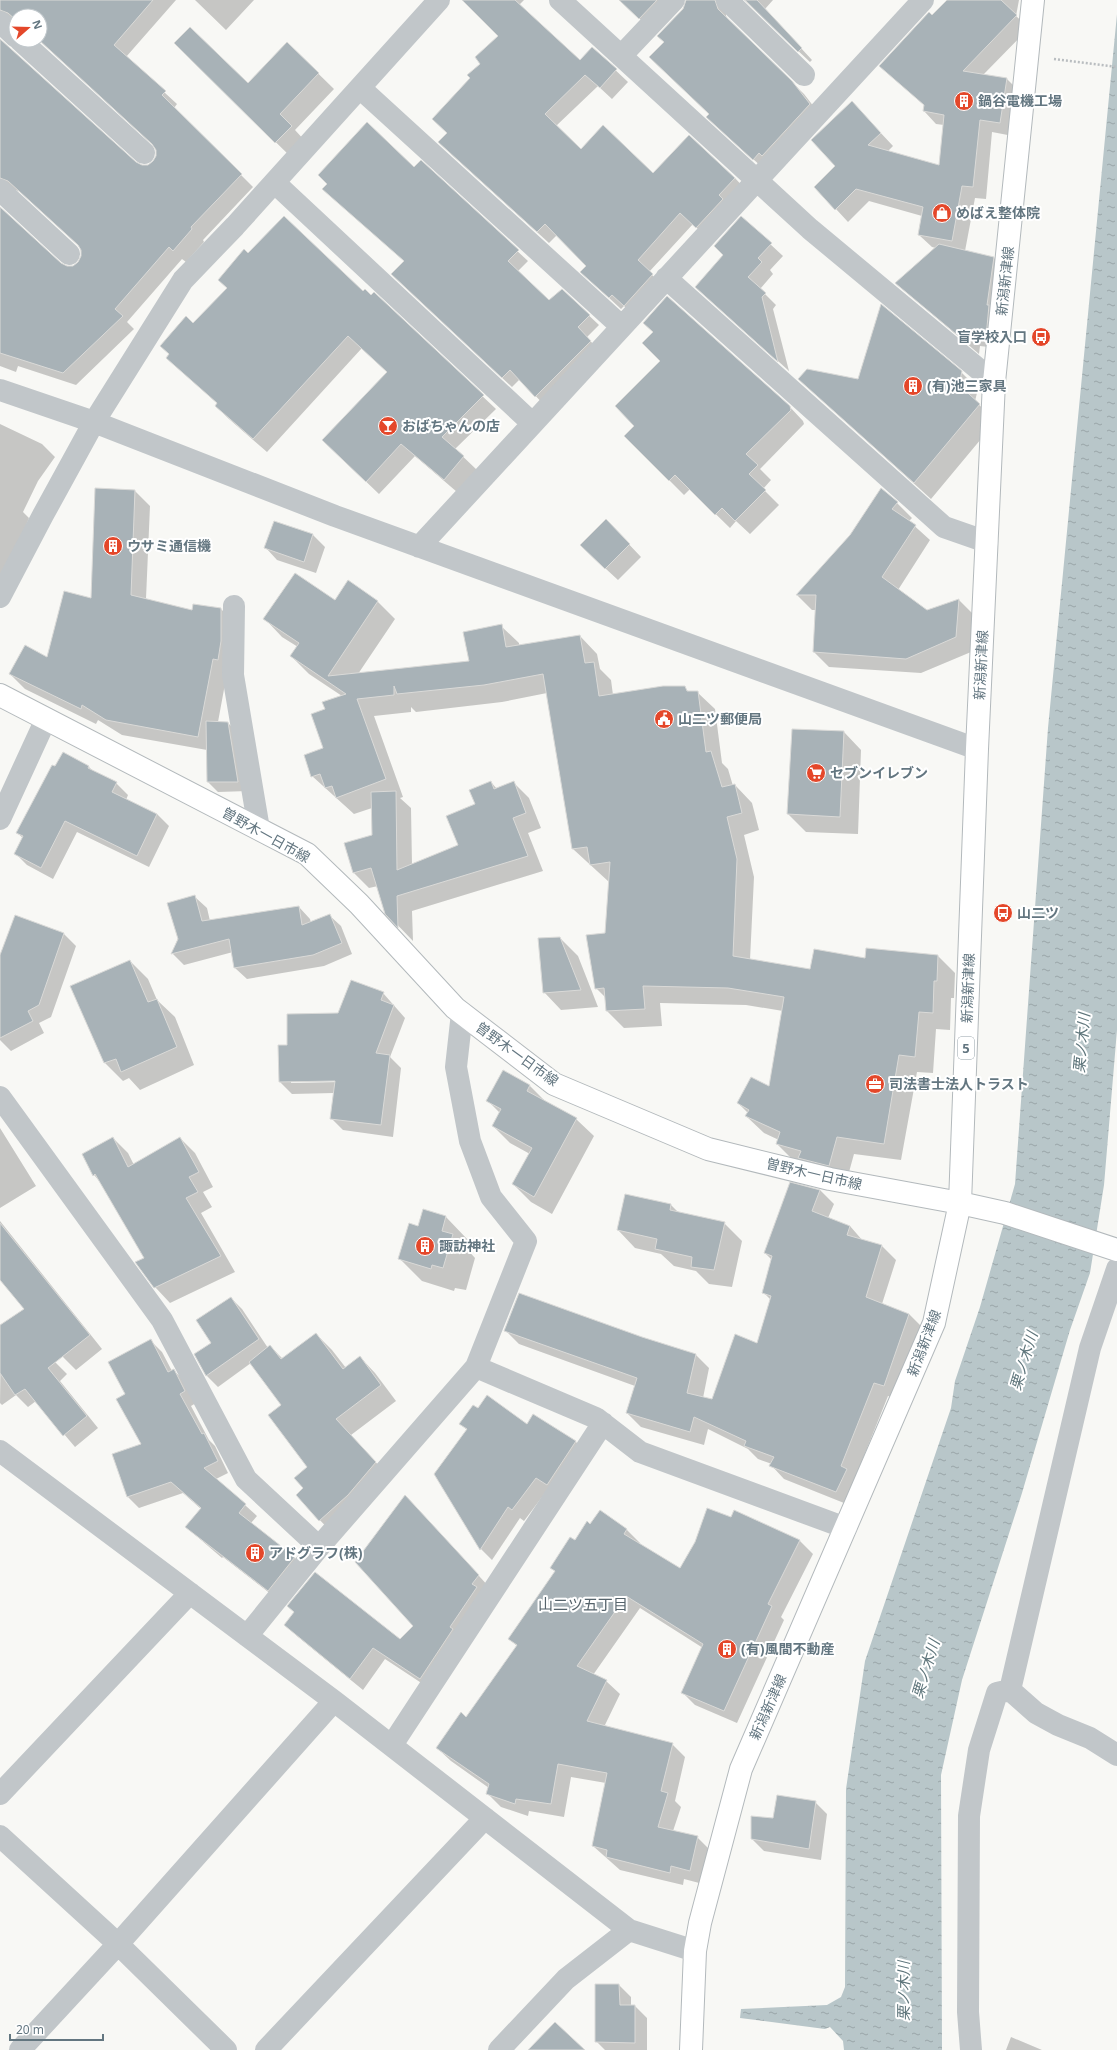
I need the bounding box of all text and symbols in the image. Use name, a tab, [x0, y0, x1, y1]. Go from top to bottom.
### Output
north arrow	[8, 8, 48, 48]
text: N	[29, 18, 46, 31]
building icon: 鍋谷電機工場	[953, 90, 975, 112]
place label: 鍋谷電機工場	[978, 91, 1062, 110]
shop icon: めばえ整体院	[931, 202, 953, 224]
place label: めばえ整体院	[956, 203, 1040, 222]
street label: 新潟新津線	[991, 245, 1018, 317]
bus stop icon: 盲学校入口	[1030, 326, 1052, 348]
place label: 盲学校入口	[957, 327, 1027, 346]
building icon: (有)池三家具	[902, 375, 924, 397]
place label: (有)池三家具	[927, 376, 1007, 395]
bar icon: おばちゃんの店	[377, 415, 399, 437]
place label: おばちゃんの店	[402, 416, 500, 435]
building icon: ウサミ通信機	[102, 535, 124, 557]
place label: ウサミ通信機	[127, 536, 211, 555]
street label: 新潟新津線	[969, 630, 992, 700]
public building icon: 山二ツ郵便局	[653, 708, 675, 730]
place label: 山二ツ郵便局	[678, 709, 762, 728]
supermarket icon: セブンイレブン	[805, 762, 827, 784]
place label: セブンイレブン	[830, 763, 928, 782]
street label: 曽野木一日市線	[219, 802, 314, 867]
bus stop icon: 山二ツ	[992, 902, 1014, 924]
place label: 山二ツ	[1017, 903, 1059, 922]
street label: 新潟新津線	[957, 953, 978, 1023]
water label: 栗ノ木川	[1068, 1010, 1094, 1074]
street label: 曽野木一日市線	[472, 1017, 563, 1090]
road number: 5	[958, 1037, 974, 1059]
office icon: 司法書士法人トラスト	[864, 1073, 886, 1095]
place label: 司法書士法人トラスト	[889, 1074, 1029, 1093]
street label: 曽野木一日市線	[764, 1153, 864, 1194]
building icon: 諏訪神社	[414, 1235, 436, 1257]
place label: 諏訪神社	[439, 1236, 495, 1255]
street label: 新潟新津線	[902, 1307, 945, 1379]
water label: 栗ノ木川	[1005, 1327, 1042, 1392]
building icon: アドグラフ(株)	[244, 1542, 266, 1564]
place label: アドグラフ(株)	[269, 1543, 363, 1562]
district label: 山二ツ五丁目	[538, 1594, 628, 1614]
water label: 栗ノ木川	[907, 1635, 944, 1700]
building icon: (有)風間不動産	[716, 1638, 738, 1660]
place label: (有)風間不動産	[741, 1639, 835, 1658]
street label: 新潟新津線	[745, 1671, 790, 1743]
water label: 栗ノ木川	[893, 1959, 913, 2021]
scale bar	[10, 2016, 103, 2042]
text: 20 m	[16, 2021, 44, 2038]

